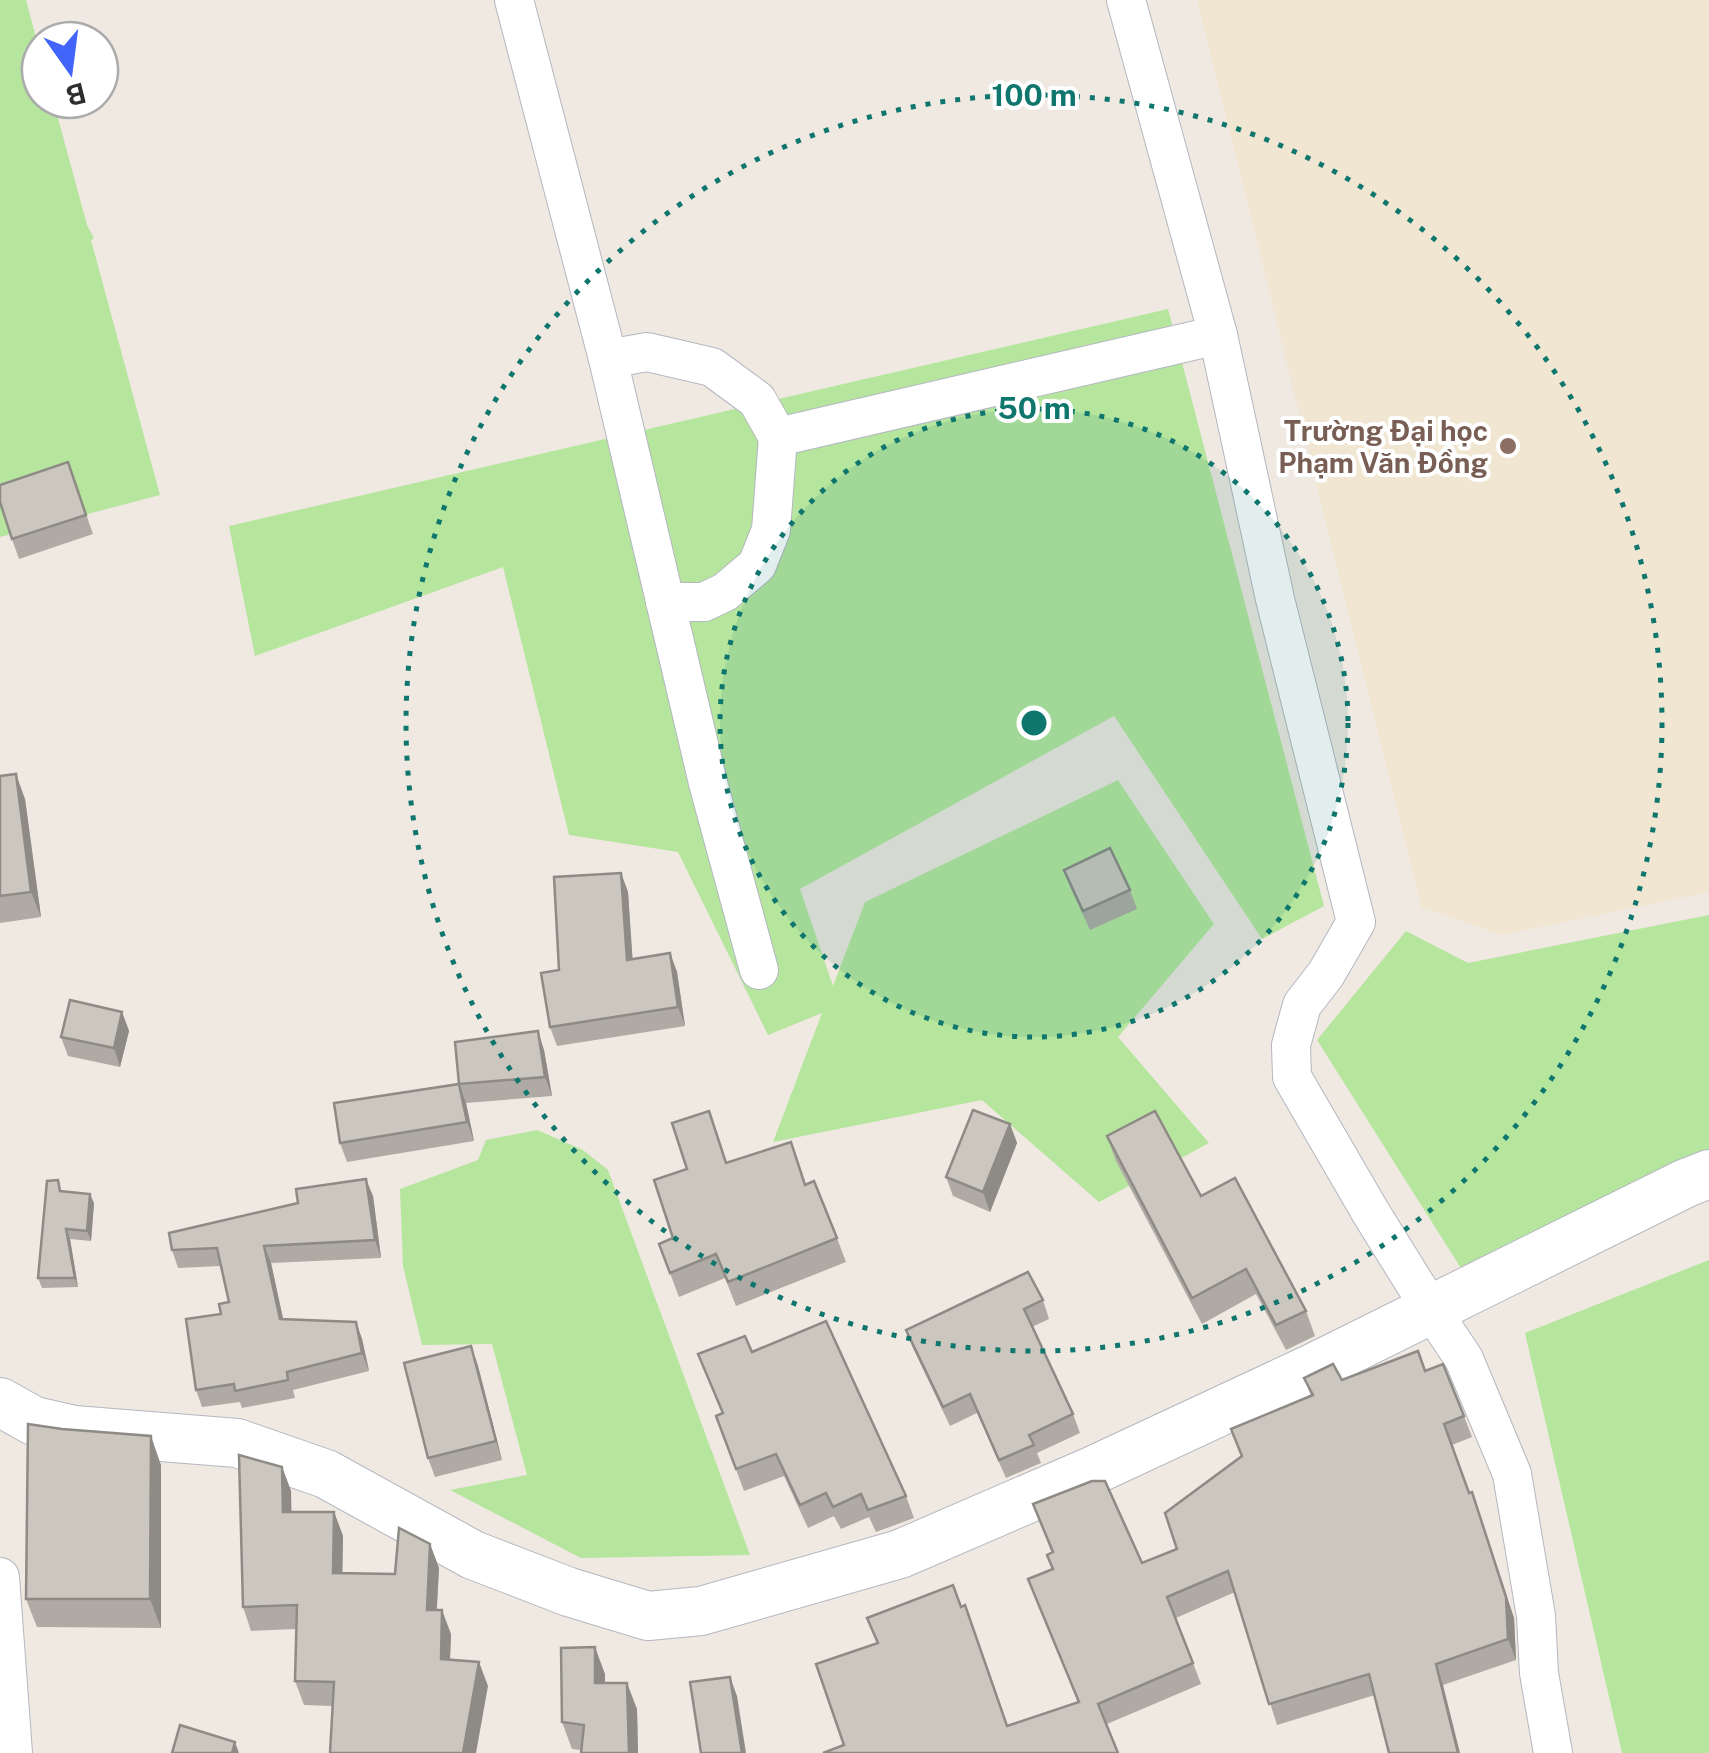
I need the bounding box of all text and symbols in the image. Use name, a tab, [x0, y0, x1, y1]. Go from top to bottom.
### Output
north arrow	[20, 20, 120, 120]
text: B	[63, 76, 89, 113]
text: 100 m	[991, 77, 1077, 113]
text: 50 m	[997, 390, 1071, 426]
place label: Trường Đại học Phạm Văn Đồng	[1278, 414, 1488, 479]
marker: Trường Đại học Phạm Văn Đồng	[1497, 435, 1519, 457]
centre of rings	[1016, 705, 1052, 741]

